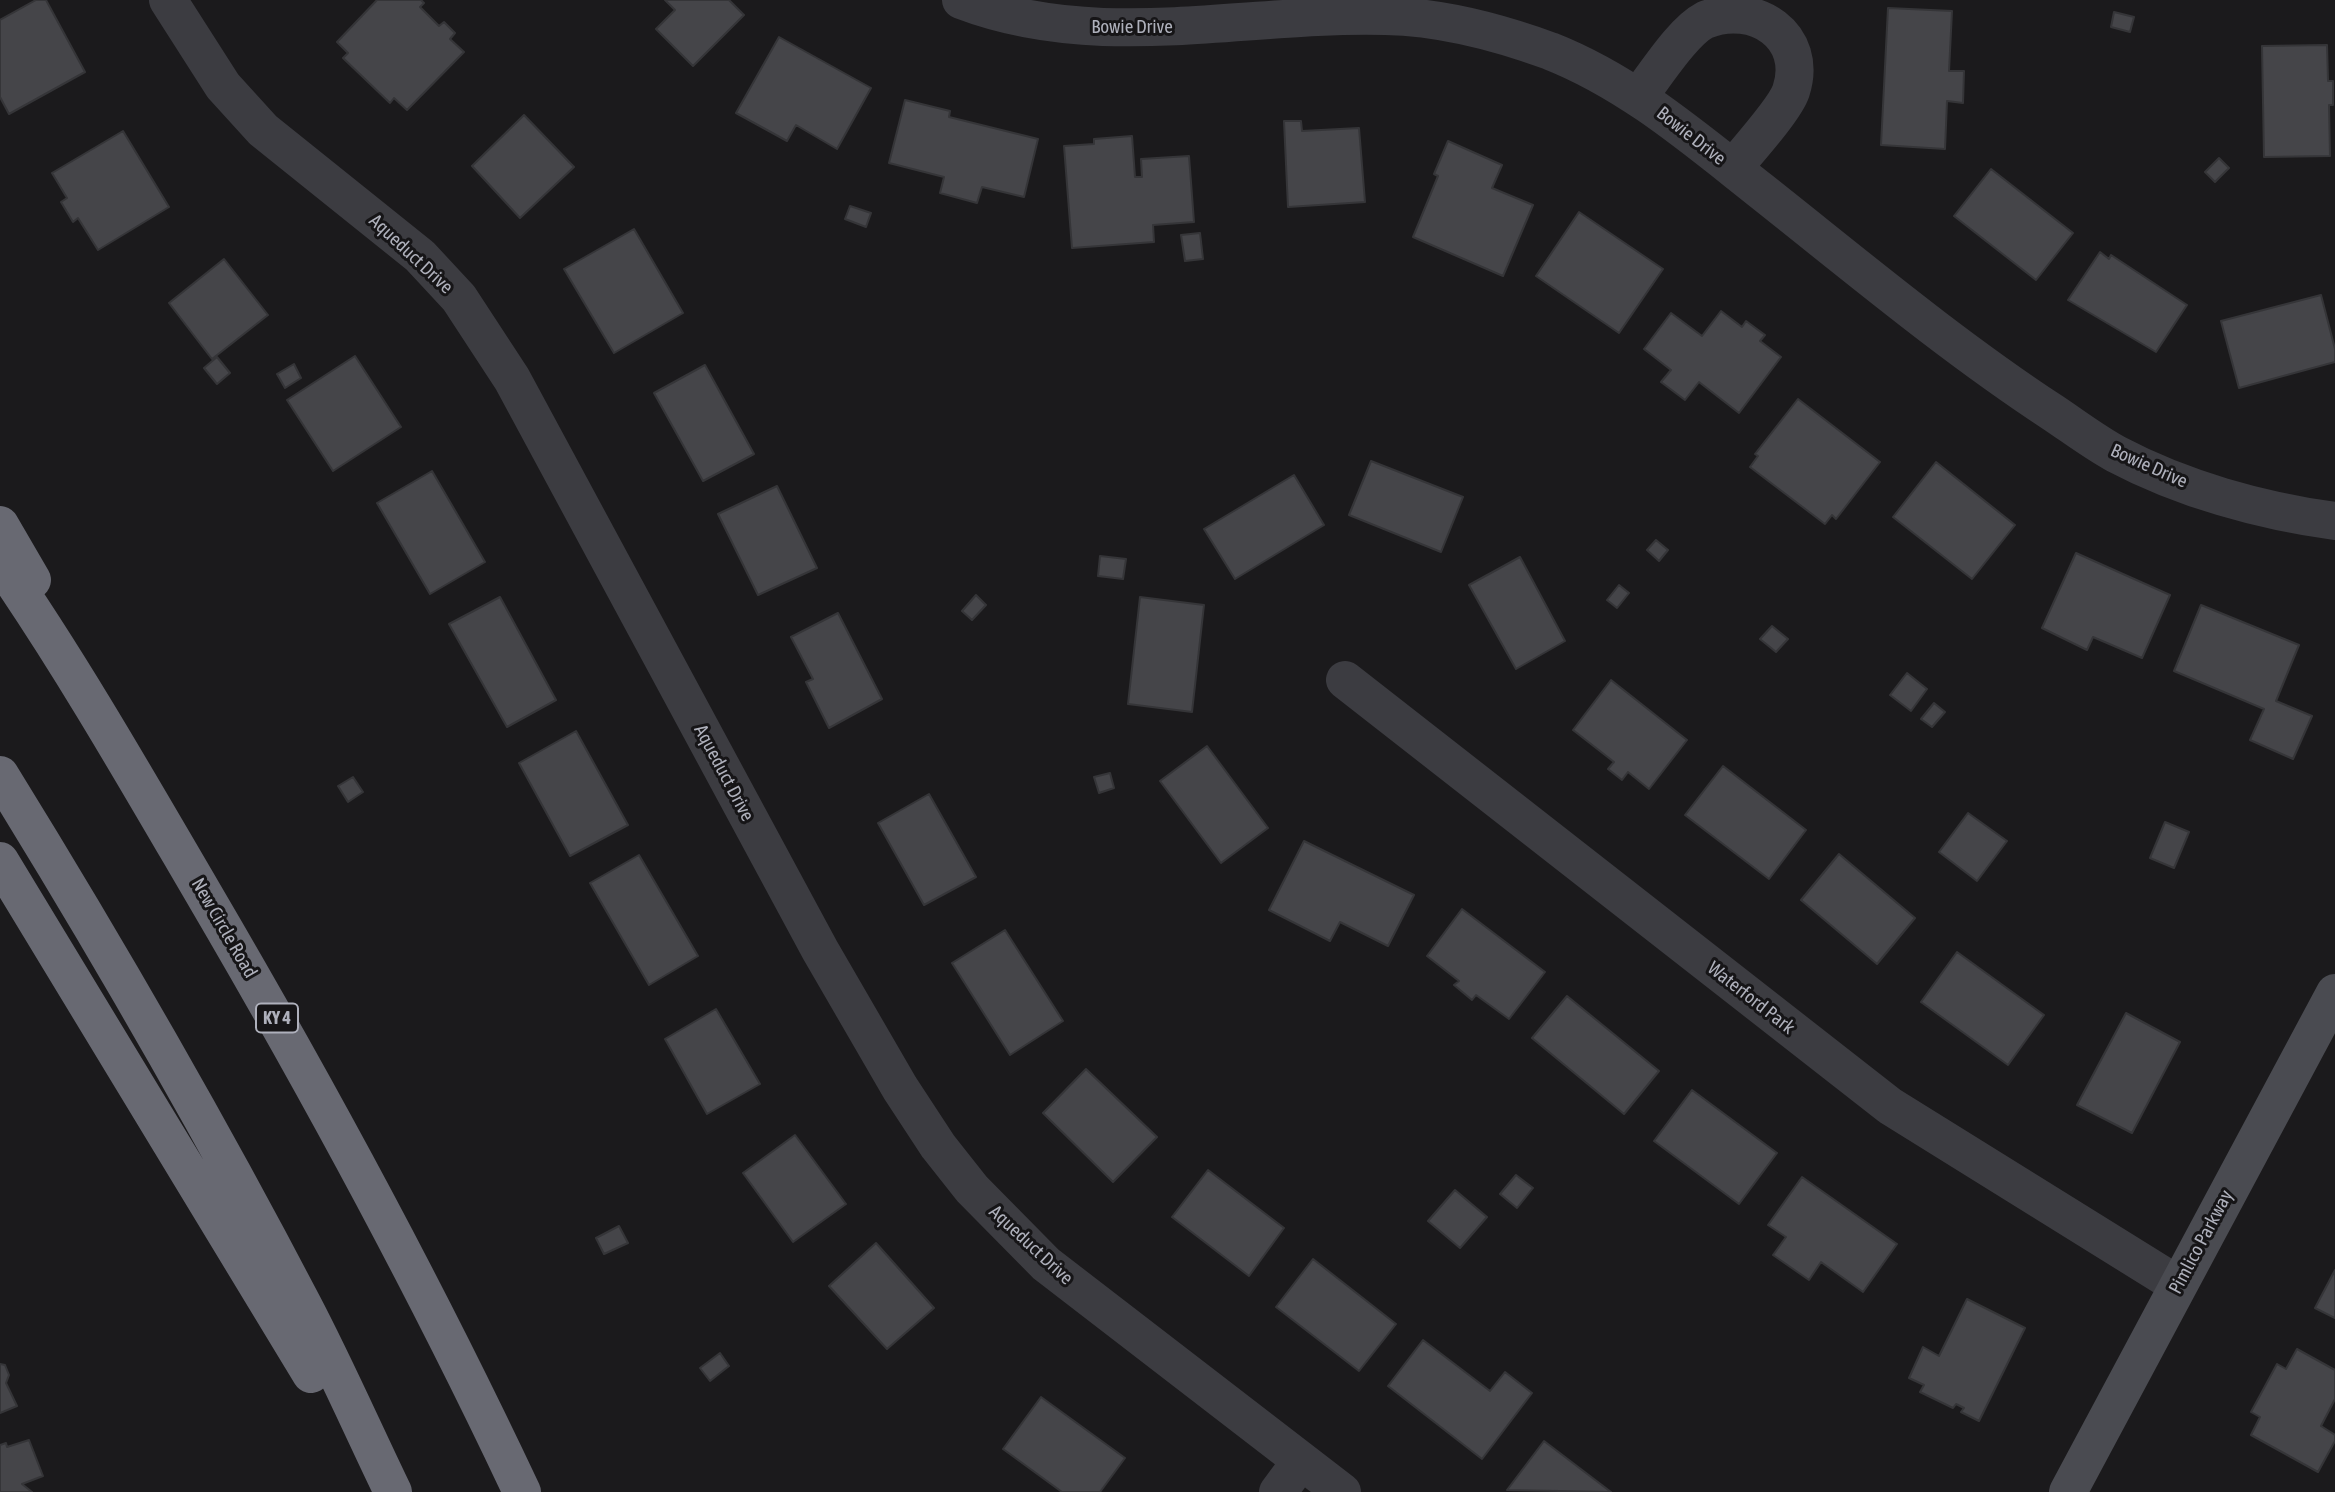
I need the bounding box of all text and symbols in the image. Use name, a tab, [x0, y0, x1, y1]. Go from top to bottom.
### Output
street label: Bowie Drive	[1091, 16, 1173, 38]
street label: Bowie Drive	[1652, 102, 1730, 170]
street label: Aqueduct Drive	[364, 209, 458, 299]
street label: Bowie Drive	[2107, 439, 2191, 493]
street label: Aqueduct Drive	[689, 721, 759, 825]
street label: New Circle Road	[186, 874, 262, 982]
street label: Waterford Park	[1703, 957, 1799, 1039]
road number: KY 4	[256, 1003, 298, 1032]
street label: Pimlico Parkway	[2164, 1186, 2238, 1298]
street label: Aqueduct Drive	[984, 1200, 1078, 1290]

